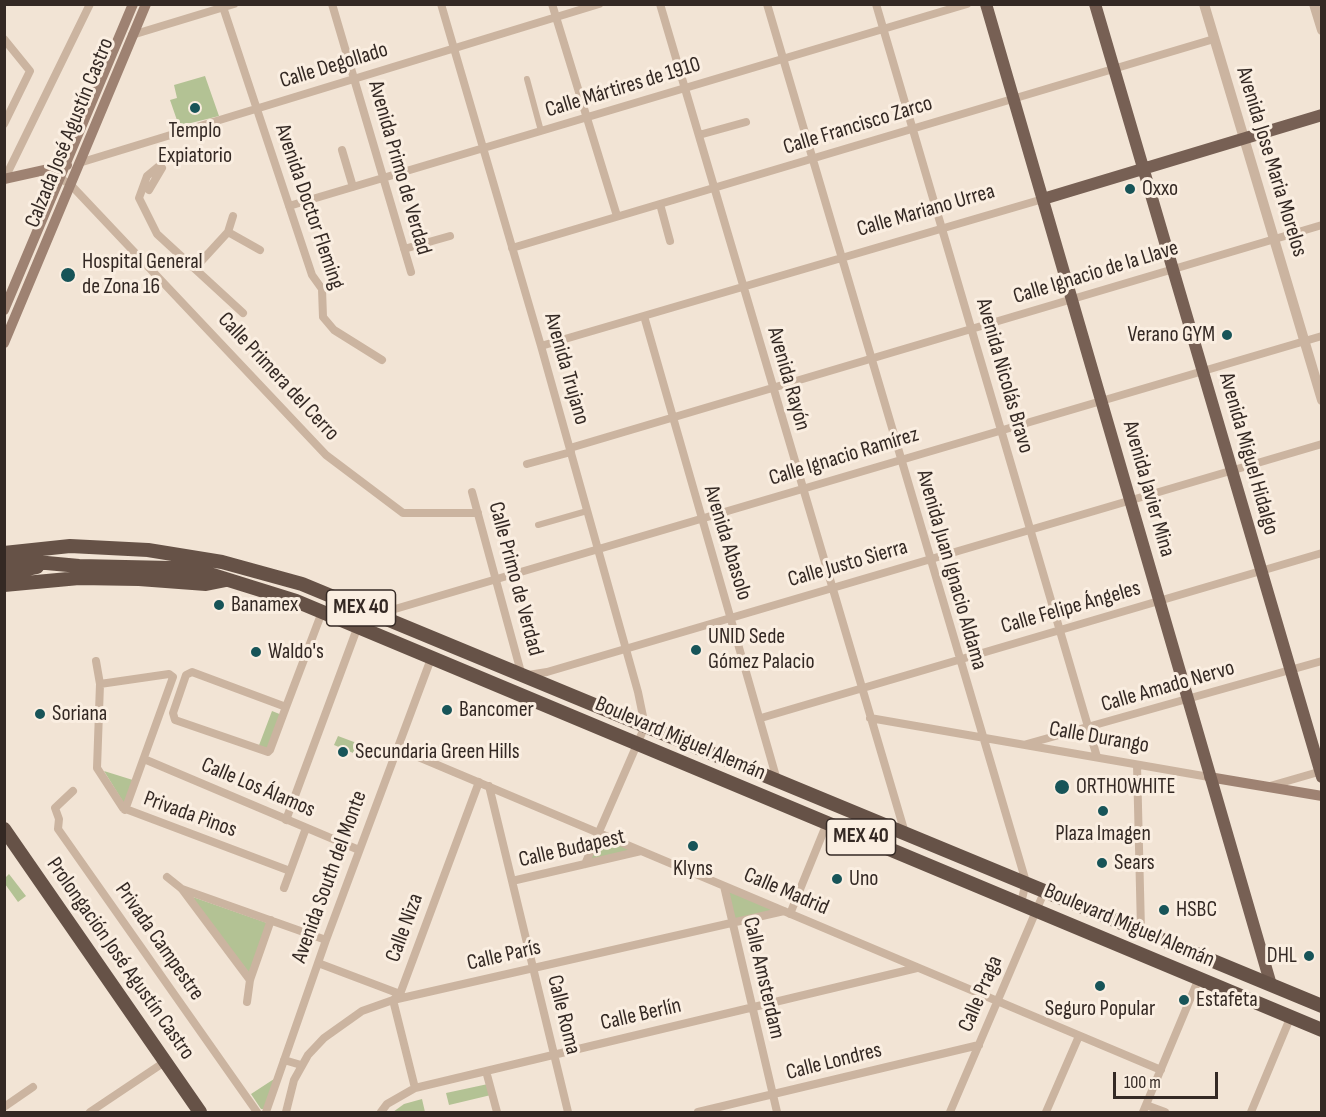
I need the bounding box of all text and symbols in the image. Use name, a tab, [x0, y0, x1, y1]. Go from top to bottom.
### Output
street label: Calzada José Agustín Castro	[20, 34, 120, 232]
street label: Calle Degollado	[277, 37, 391, 95]
street label: Calle Mártires de 1910	[542, 52, 704, 124]
street label: Avenida Jose Maria Morelos	[1230, 64, 1312, 260]
street label: Avenida Primo de Verdad	[362, 78, 436, 258]
street label: Calle Francisco Zarco	[780, 91, 936, 161]
marker: Templo Expiatorio	[188, 101, 202, 115]
place label: Templo Expiatorio	[158, 118, 232, 170]
street label: Avenida Doctor Fleming	[268, 121, 350, 293]
place label: Oxxo	[1142, 176, 1178, 202]
street label: Calle Mariano Urrea	[854, 179, 998, 243]
marker: Oxxo	[1123, 182, 1137, 196]
street label: Calle Ignacio de la Llave	[1010, 235, 1182, 311]
place label: Hospital General de Zona 16	[82, 249, 203, 300]
marker: Hospital General de Zona 16	[59, 266, 77, 284]
street label: Avenida Nicolás Bravo	[969, 296, 1039, 456]
street label: Calle Primera del Cerro	[212, 307, 344, 447]
street label: Avenida Trujano	[537, 310, 595, 428]
place label: Verano GYM	[1127, 322, 1215, 348]
street label: Avenida Rayón	[761, 324, 815, 434]
marker: Verano GYM	[1220, 328, 1234, 342]
street label: Avenida Miguel Hidalgo	[1212, 370, 1284, 538]
street label: Avenida Javier Mina	[1116, 418, 1180, 560]
street label: Calle Ignacio Ramírez	[766, 422, 922, 492]
street label: Avenida Juan Ignacio Aldama	[910, 467, 992, 673]
street label: Avenida Abasolo	[697, 482, 757, 604]
street label: Calle Primo de Verdad	[482, 499, 548, 659]
street label: Calle Justo Sierra	[785, 534, 911, 594]
street label: Calle Felipe Ángeles	[998, 575, 1144, 641]
road number: MEX 40	[326, 590, 395, 626]
place label: Banamex	[231, 592, 298, 618]
marker: Banamex	[212, 598, 226, 612]
place label: UNID Sede Gómez Palacio	[708, 624, 815, 676]
place label: Waldo's	[268, 639, 324, 665]
marker: UNID Sede Gómez Palacio	[689, 643, 703, 657]
marker: Waldo's	[249, 645, 263, 659]
street label: Calle Amado Nervo	[1098, 655, 1238, 719]
street label: Boulevard Miguel Alemán	[591, 691, 769, 787]
place label: Bancomer	[459, 697, 534, 723]
place label: Soriana	[52, 701, 107, 727]
marker: Bancomer	[440, 703, 454, 717]
marker: Soriana	[33, 707, 47, 721]
street label: Calle Durango	[1047, 716, 1151, 760]
place label: Secundaria Green Hills	[355, 739, 520, 765]
marker: Secundaria Green Hills	[336, 745, 350, 759]
street label: Calle Los Álamos	[197, 752, 319, 824]
place label: ORTHOWHITE	[1076, 774, 1175, 800]
marker: ORTHOWHITE	[1053, 778, 1071, 796]
street label: Privada Pinos	[140, 786, 240, 844]
street label: Avenida South del Monte	[287, 787, 373, 967]
marker: Plaza Imagen	[1096, 804, 1110, 818]
road number: MEX 40	[826, 819, 896, 855]
place label: Plaza Imagen	[1055, 821, 1151, 847]
street label: Calle Budapest	[516, 824, 628, 874]
marker: Klyns	[686, 839, 700, 853]
place label: Sears	[1114, 850, 1155, 876]
street label: Prolongación José Agustín Castro	[40, 853, 200, 1065]
place label: Klyns	[673, 856, 713, 882]
marker: Sears	[1095, 856, 1109, 870]
street label: Calle Madrid	[740, 862, 832, 922]
place label: Uno	[849, 866, 878, 892]
marker: Uno	[830, 872, 844, 886]
street label: Privada Campestre	[109, 878, 209, 1006]
street label: Boulevard Miguel Alemán	[1040, 878, 1218, 974]
street label: Calle Niza	[380, 890, 430, 966]
place label: HSBC	[1176, 897, 1217, 923]
marker: HSBC	[1157, 903, 1171, 917]
street label: Calle Amsterdam	[736, 914, 790, 1042]
street label: Calle París	[464, 935, 544, 977]
place label: DHL	[1267, 943, 1297, 969]
marker: DHL	[1302, 949, 1316, 963]
street label: Calle Praga	[953, 952, 1009, 1036]
street label: Calle Roma	[540, 973, 586, 1057]
marker: Seguro Popular	[1093, 979, 1107, 993]
place label: Estafeta	[1196, 987, 1258, 1013]
street label: Calle Berlín	[598, 993, 684, 1037]
marker: Estafeta	[1177, 993, 1191, 1007]
place label: Seguro Popular	[1045, 996, 1155, 1022]
street label: Calle Londres	[783, 1037, 885, 1087]
scale bar	[1116, 1060, 1221, 1098]
text: 100 m	[1124, 1072, 1161, 1093]

